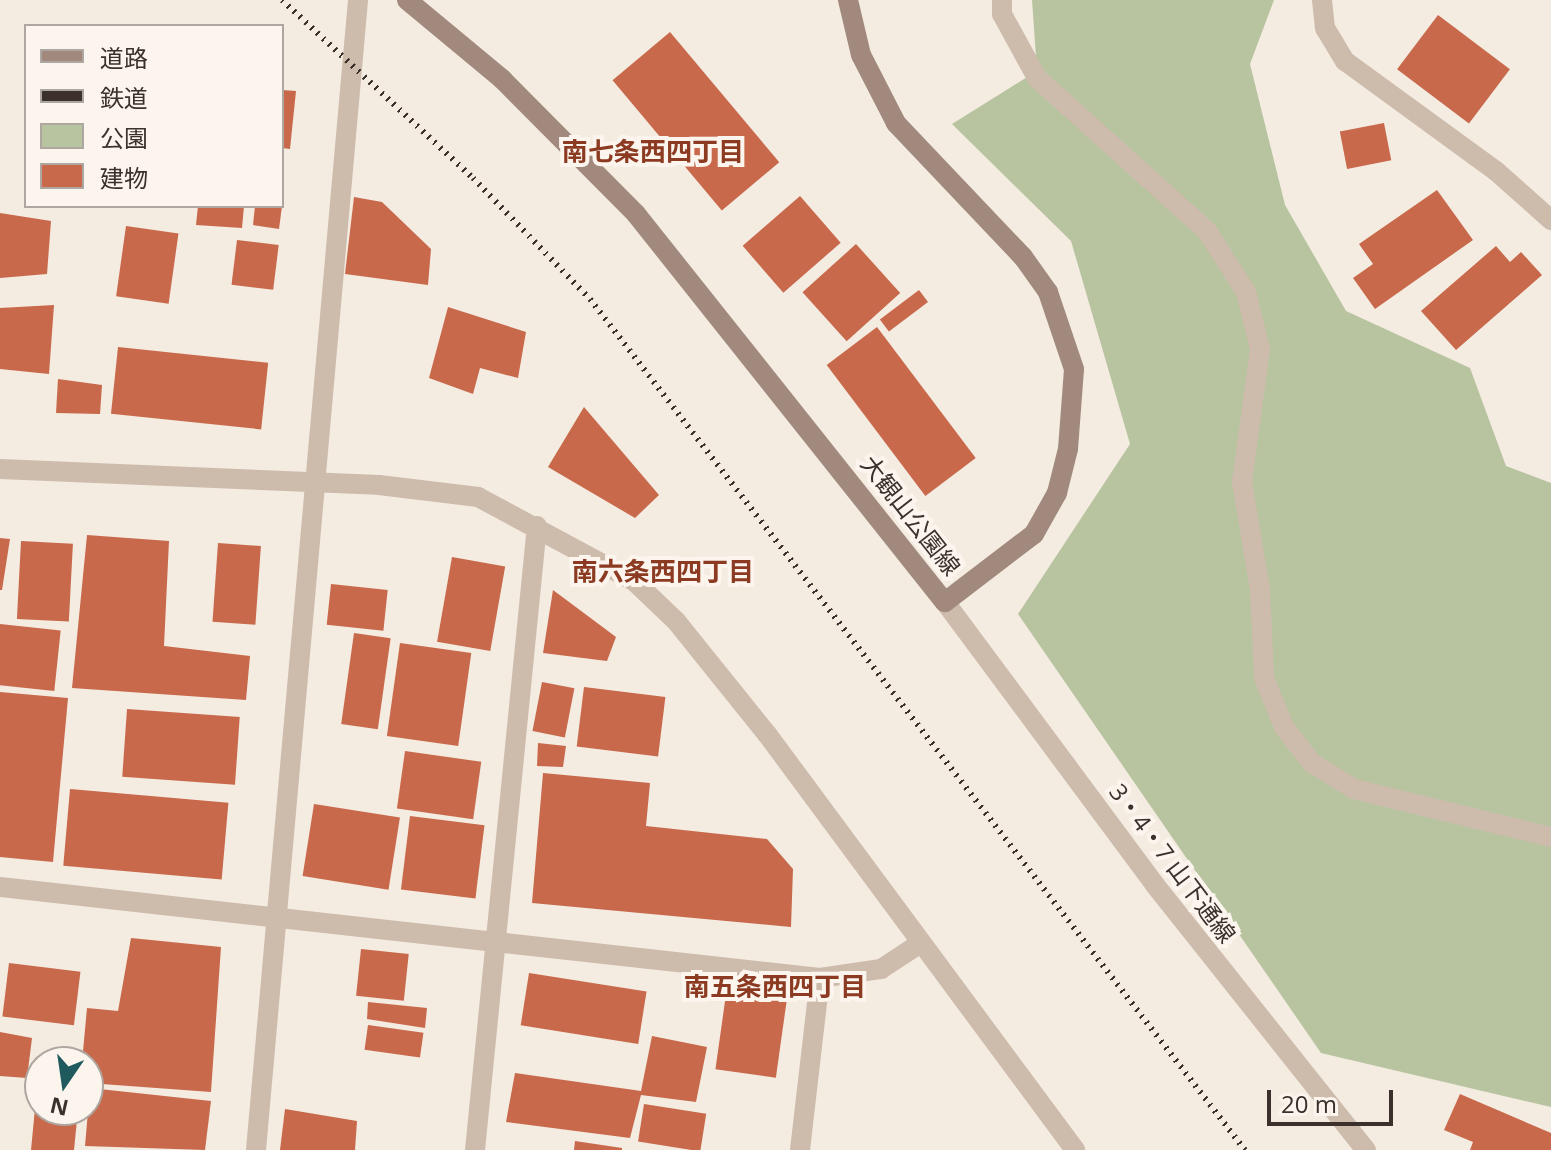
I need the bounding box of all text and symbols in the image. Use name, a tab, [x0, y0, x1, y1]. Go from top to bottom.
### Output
legend	[24, 24, 284, 208]
text: 道路	[100, 41, 148, 74]
text: 鉄道	[100, 81, 148, 114]
text: 公園	[100, 121, 148, 154]
district label: 南七条西四丁目	[562, 136, 744, 168]
text: 建物	[100, 161, 148, 194]
street label: 大観山公園線	[855, 449, 967, 581]
district label: 南六条西四丁目	[572, 556, 754, 588]
street label: 3・4・7 山下通線	[1104, 778, 1242, 948]
district label: 南五条西四丁目	[684, 971, 866, 1003]
north arrow	[24, 1046, 104, 1126]
scale bar	[1271, 1074, 1397, 1124]
text: 20 m	[1281, 1087, 1337, 1120]
text: N	[47, 1091, 71, 1124]

